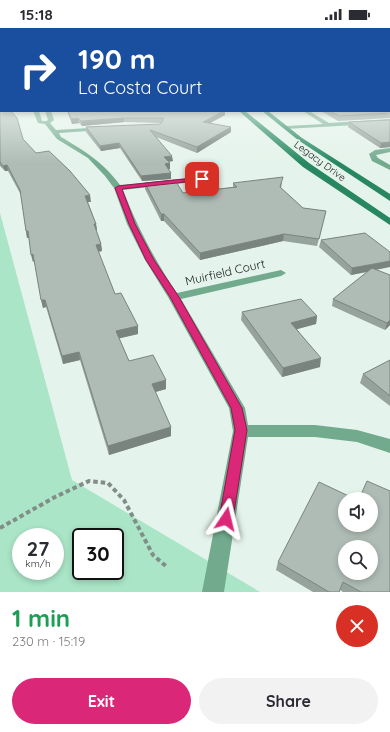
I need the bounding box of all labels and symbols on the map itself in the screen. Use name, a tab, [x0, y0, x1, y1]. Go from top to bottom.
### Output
street label: Legacy Drive	[292, 138, 349, 184]
pin	[185, 162, 219, 196]
street label: Muirfield Court	[184, 256, 266, 288]
position arrow	[205, 498, 247, 540]
speed limit sign: 30	[72, 528, 124, 580]

